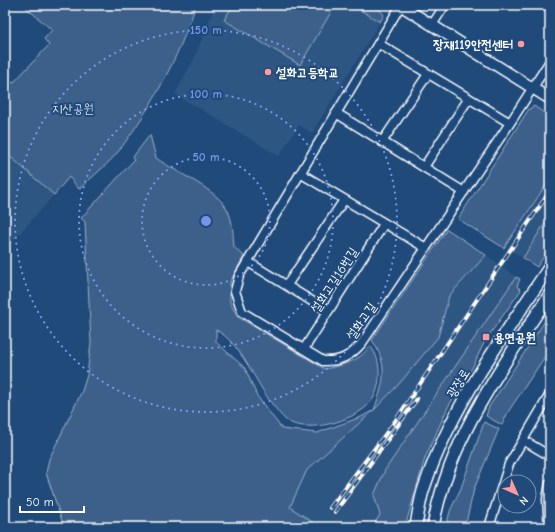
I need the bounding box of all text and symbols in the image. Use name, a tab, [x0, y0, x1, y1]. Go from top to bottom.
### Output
text: 150 m	[190, 23, 222, 37]
place label: 장재119안전센터	[432, 37, 513, 52]
marker: 장재119안전센터	[516, 39, 526, 49]
place label: 설화고등학교	[275, 65, 339, 80]
marker: 설화고등학교	[263, 67, 273, 77]
text: 100 m	[190, 87, 222, 101]
park label: 지산공원	[52, 101, 94, 116]
text: 50 m	[192, 150, 220, 164]
centre of rings	[199, 214, 213, 228]
street label: 설화고길16번길	[307, 244, 361, 316]
street label: 설화고길	[343, 300, 379, 342]
place label: 용연공원	[494, 330, 536, 345]
marker: 용연공원	[481, 332, 491, 342]
street label: 광장로	[443, 366, 473, 400]
north arrow	[497, 474, 537, 514]
scale bar	[20, 488, 84, 514]
text: N	[517, 494, 531, 508]
text: 50 m	[26, 495, 54, 509]

